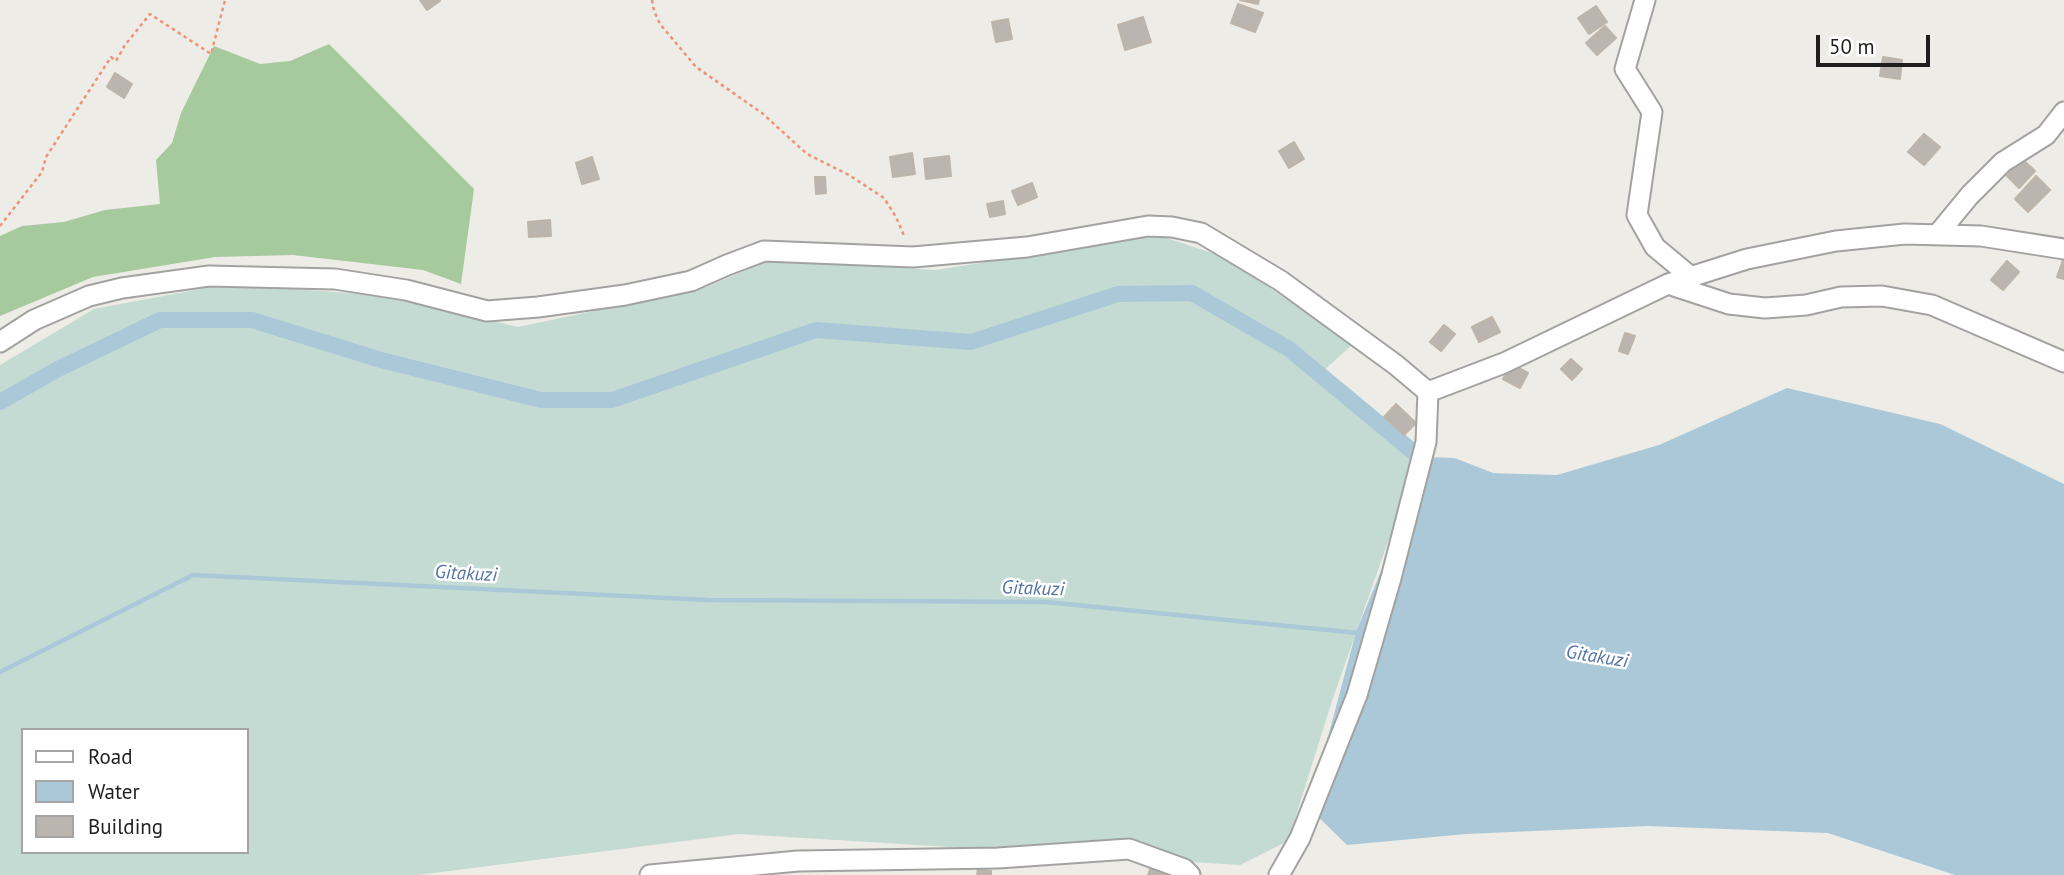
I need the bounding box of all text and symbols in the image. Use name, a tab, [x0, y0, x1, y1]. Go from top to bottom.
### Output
scale bar	[1819, 21, 1933, 65]
text: 50 m	[1829, 33, 1875, 60]
water label: Gitakuzi	[434, 561, 498, 587]
water label: Gitakuzi	[1001, 577, 1065, 601]
water label: Gitakuzi	[1564, 641, 1630, 673]
legend	[21, 728, 248, 854]
text: Road	[88, 743, 132, 770]
text: Water	[88, 778, 140, 805]
text: Building	[88, 813, 163, 840]

